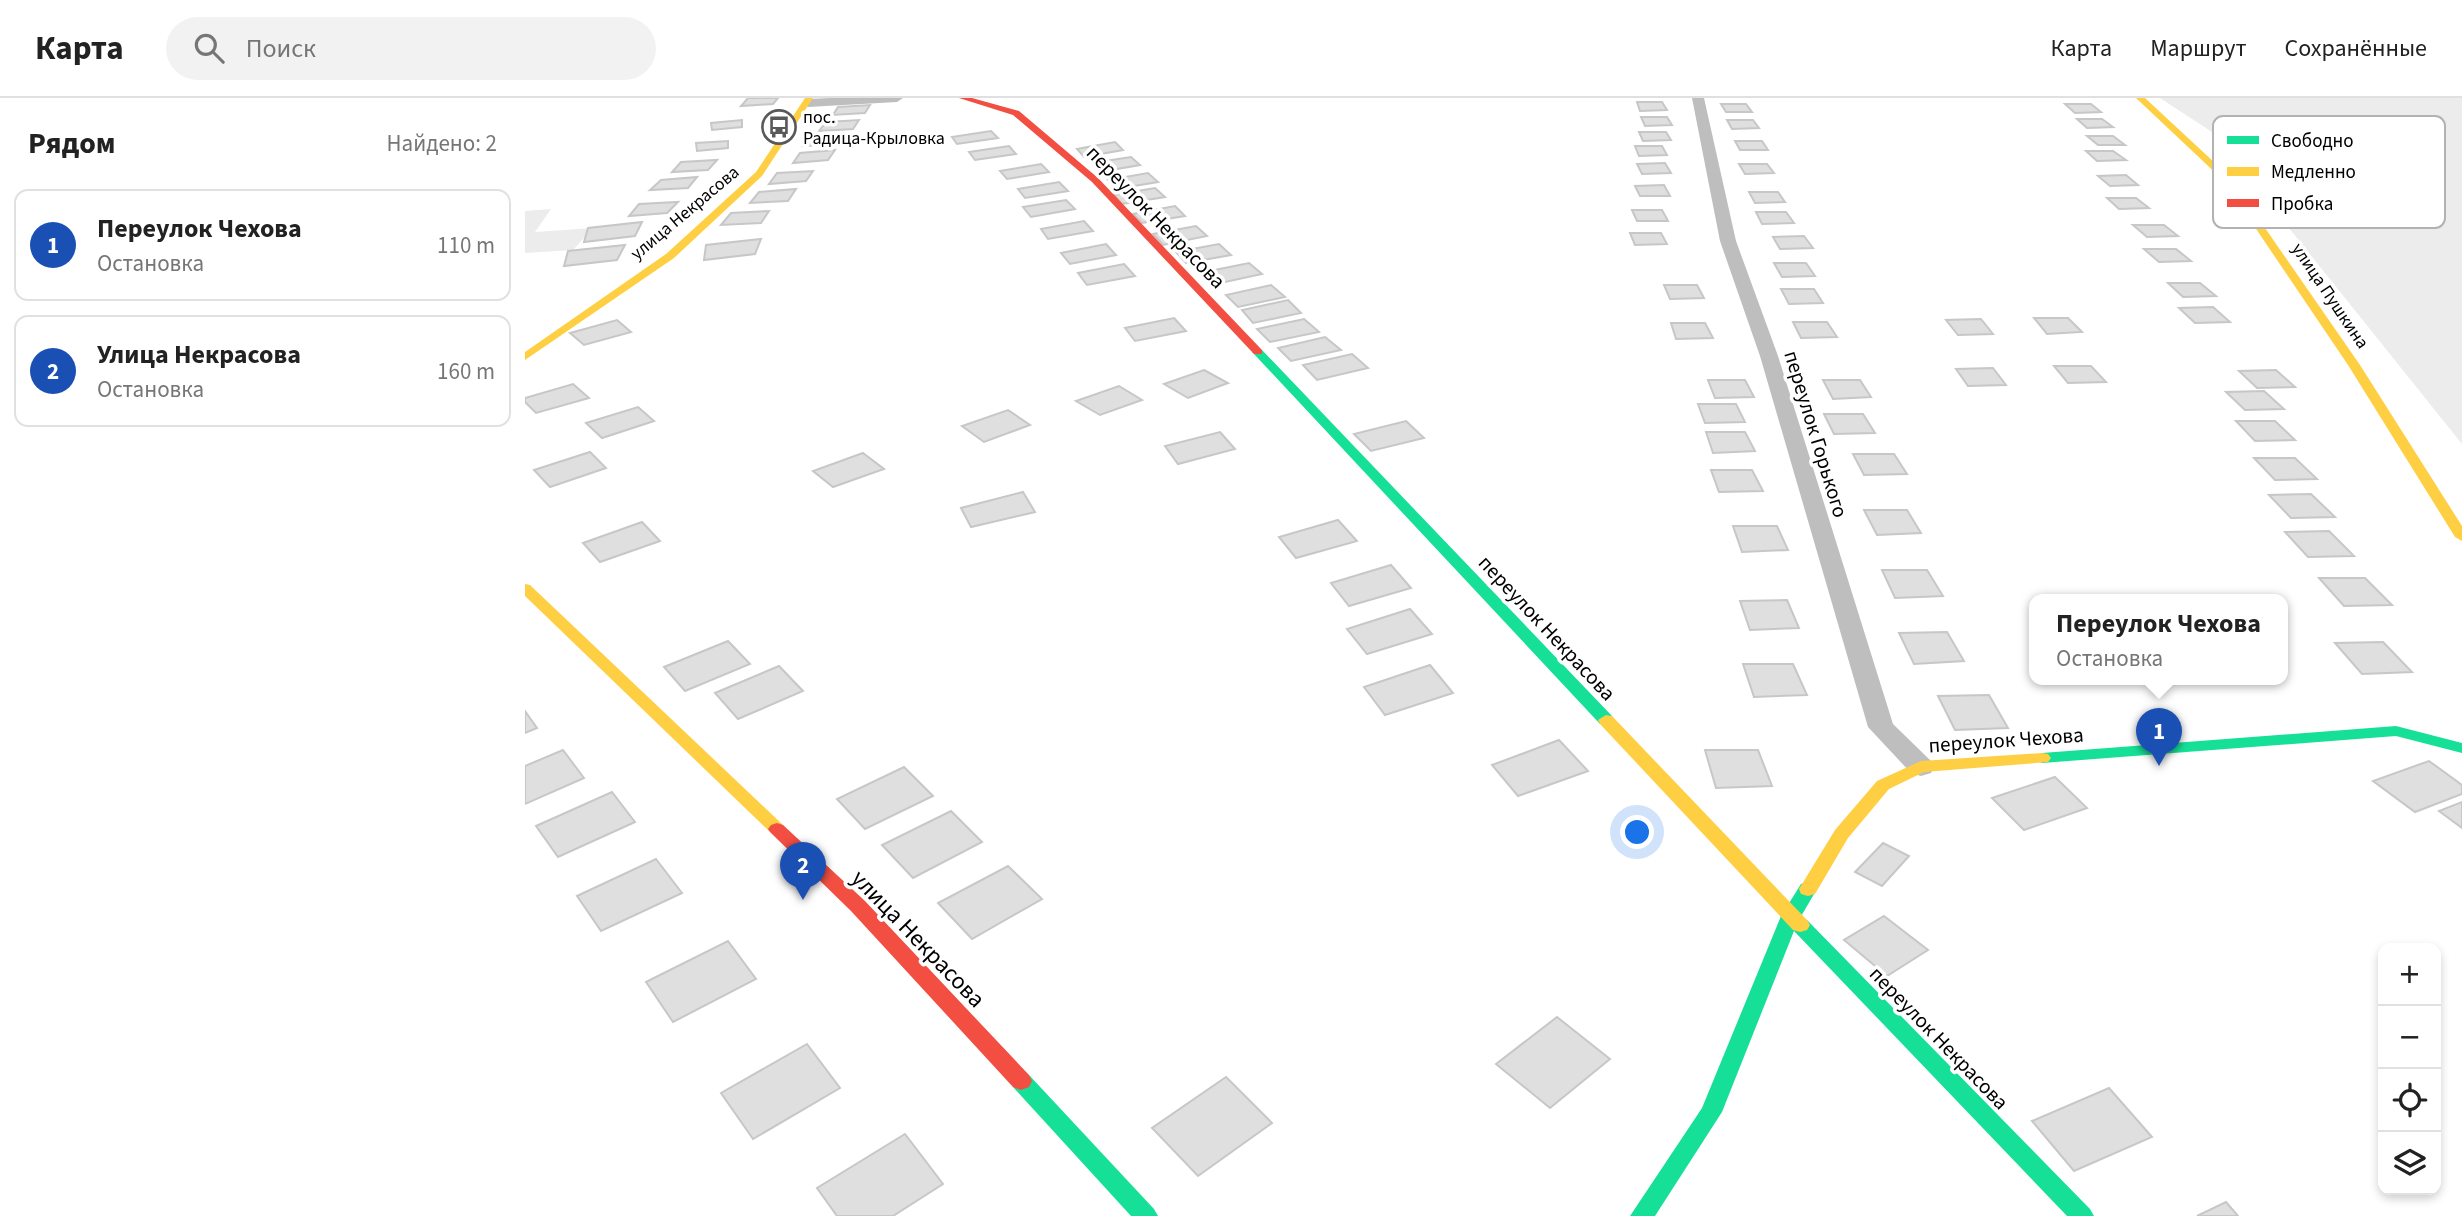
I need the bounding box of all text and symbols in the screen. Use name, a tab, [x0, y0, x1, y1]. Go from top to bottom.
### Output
search box	[166, 17, 656, 80]
text: Карта	[35, 25, 124, 72]
icon: search	[190, 29, 228, 67]
text: Поиск	[246, 30, 316, 67]
text: Карта	[2051, 31, 2112, 66]
text: Маршрут	[2150, 31, 2246, 66]
text: Сохранённые	[2284, 31, 2427, 66]
place label: пос. Радица-Крыловка	[803, 105, 945, 151]
bus stop icon: пос. Радица-Крыловка	[760, 108, 798, 146]
legend	[2213, 116, 2445, 228]
text: Рядом	[28, 122, 116, 165]
text: Найдено: 2	[387, 127, 497, 160]
text: Свободно	[2271, 128, 2354, 155]
street label: переулок Некрасова	[1079, 139, 1233, 295]
text: Медленно	[2271, 159, 2356, 186]
street label: улица Некрасова	[625, 160, 745, 266]
text: Пробка	[2271, 191, 2333, 218]
text: Переулок Чехова	[97, 210, 302, 247]
text: 1	[47, 229, 59, 262]
text: 110 m	[437, 229, 495, 262]
street label: улица Пушкина	[2285, 238, 2375, 354]
text: Остановка	[97, 247, 204, 280]
text: Улица Некрасова	[97, 336, 301, 373]
street label: переулок Горького	[1776, 347, 1856, 521]
text: 2	[47, 355, 59, 388]
text: 160 m	[437, 355, 495, 388]
text: Остановка	[97, 373, 204, 406]
street label: переулок Некрасова	[1472, 549, 1622, 707]
popup	[2029, 594, 2288, 685]
text: Переулок Чехова	[2056, 605, 2261, 642]
text: Остановка	[2056, 642, 2163, 675]
pin: 1	[2136, 708, 2182, 766]
street label: переулок Чехова	[1927, 720, 2085, 760]
your location	[1620, 815, 1654, 849]
pin: 2	[780, 842, 826, 900]
street label: улица Некрасова	[843, 862, 993, 1016]
map controls	[2378, 943, 2441, 1195]
button: +	[2378, 943, 2441, 1006]
street label: переулок Некрасова	[1862, 960, 2016, 1116]
button: −	[2378, 1006, 2441, 1069]
button: locate	[2378, 1069, 2441, 1132]
button: layers	[2378, 1132, 2441, 1195]

